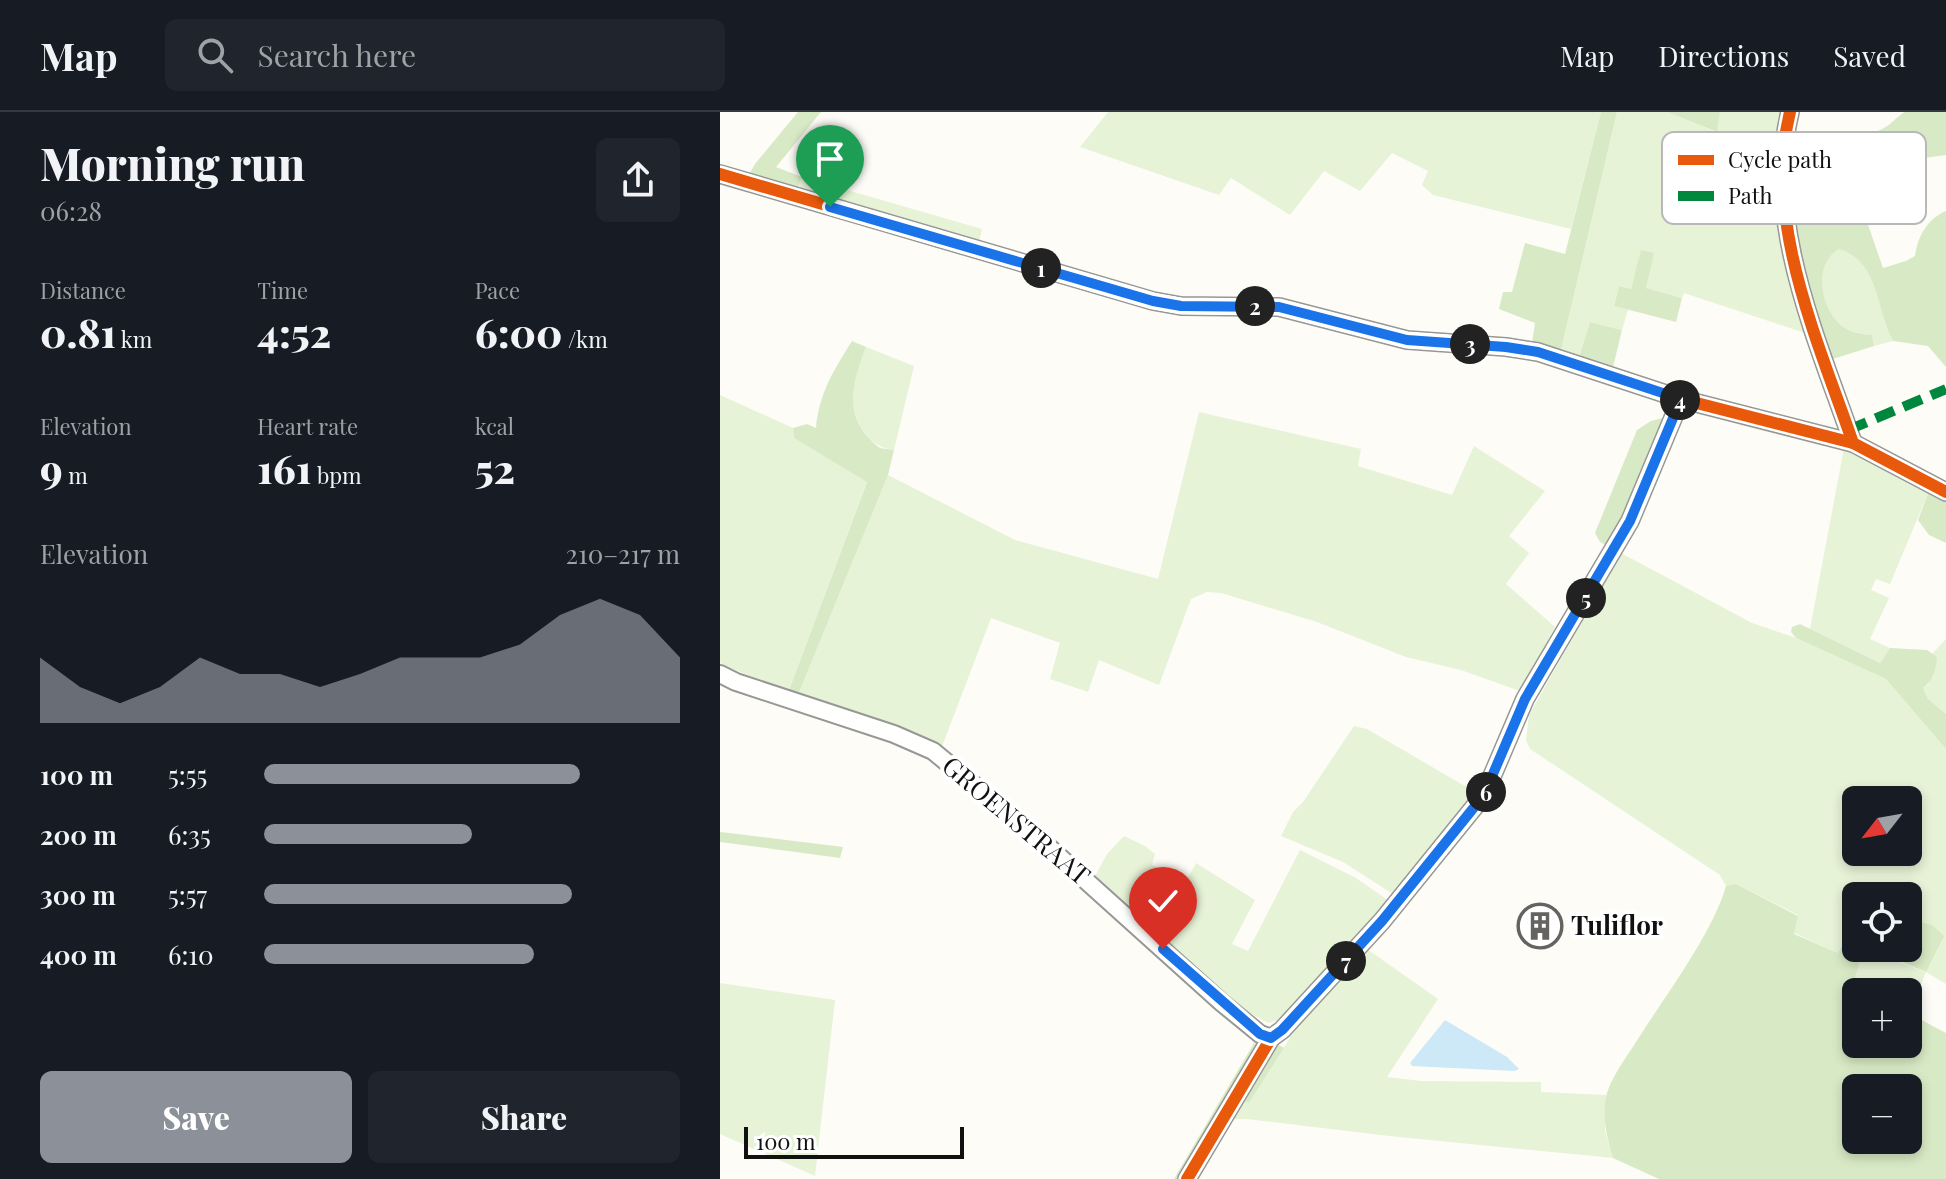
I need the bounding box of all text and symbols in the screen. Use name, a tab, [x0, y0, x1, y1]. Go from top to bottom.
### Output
search box	[165, 19, 725, 91]
text: Map	[40, 30, 117, 81]
icon: search	[193, 33, 237, 77]
text: Search here	[257, 35, 416, 75]
text: Map	[1560, 37, 1614, 74]
text: Directions	[1658, 37, 1789, 74]
text: Saved	[1833, 37, 1906, 74]
pin	[796, 125, 864, 207]
legend	[1662, 132, 1926, 224]
text: Morning run	[40, 133, 305, 192]
icon: arrive	[808, 137, 852, 181]
button: share	[596, 138, 680, 222]
text: Cycle path	[1728, 144, 1832, 174]
text: Path	[1728, 180, 1772, 210]
text: 06:28	[40, 193, 102, 228]
pin: 1	[1021, 248, 1061, 288]
text: 1	[1037, 253, 1045, 283]
text: Distance	[40, 275, 126, 305]
text: Time	[257, 275, 308, 305]
text: Pace	[475, 275, 520, 305]
pin: 2	[1235, 286, 1275, 326]
text: 2	[1249, 291, 1261, 321]
text: 0.81	[40, 305, 116, 358]
text: 4:52	[257, 305, 331, 358]
text: 6:00	[475, 305, 562, 358]
text: km	[116, 324, 152, 354]
text: /km	[562, 324, 608, 354]
pin: 3	[1450, 324, 1490, 364]
text: 3	[1465, 329, 1475, 359]
pin: 4	[1660, 380, 1700, 420]
text: 4	[1674, 385, 1686, 415]
text: Elevation	[40, 411, 132, 441]
text: Heart rate	[257, 411, 358, 441]
text: kcal	[475, 411, 514, 441]
text: 9	[40, 441, 63, 494]
text: 161	[257, 441, 311, 494]
text: 52	[475, 441, 515, 494]
text: m	[63, 460, 88, 490]
text: bpm	[311, 460, 362, 490]
text: Elevation	[40, 536, 148, 571]
text: 210–217 m	[566, 536, 680, 571]
pin: 5	[1566, 578, 1606, 618]
text: 5	[1581, 583, 1591, 613]
street label: GROENSTRAAT	[936, 748, 1098, 892]
text: 100 m	[40, 757, 113, 792]
text: 5:55	[168, 757, 207, 792]
pin: 6	[1466, 772, 1506, 812]
text: 6	[1480, 777, 1492, 807]
north arrow	[1842, 786, 1922, 866]
map controls	[1842, 786, 1922, 1154]
text: 200 m	[40, 817, 117, 852]
text: 6:35	[168, 817, 211, 852]
pin	[1129, 867, 1197, 949]
text: 300 m	[40, 877, 116, 912]
text: 5:57	[168, 877, 207, 912]
icon: check	[1141, 879, 1185, 923]
button: locate	[1842, 882, 1922, 962]
building icon: Tuliflor	[1516, 902, 1564, 950]
place label: Tuliflor	[1571, 907, 1663, 942]
text: 400 m	[40, 937, 117, 972]
text: 6:10	[168, 937, 214, 972]
pin: 7	[1326, 941, 1366, 981]
text: 7	[1341, 946, 1351, 976]
button: +	[1842, 978, 1922, 1058]
button: Save	[40, 1071, 352, 1163]
button: Share	[368, 1071, 680, 1163]
button: −	[1842, 1074, 1922, 1154]
scale bar	[744, 1123, 964, 1159]
text: 100 m	[756, 1126, 816, 1156]

